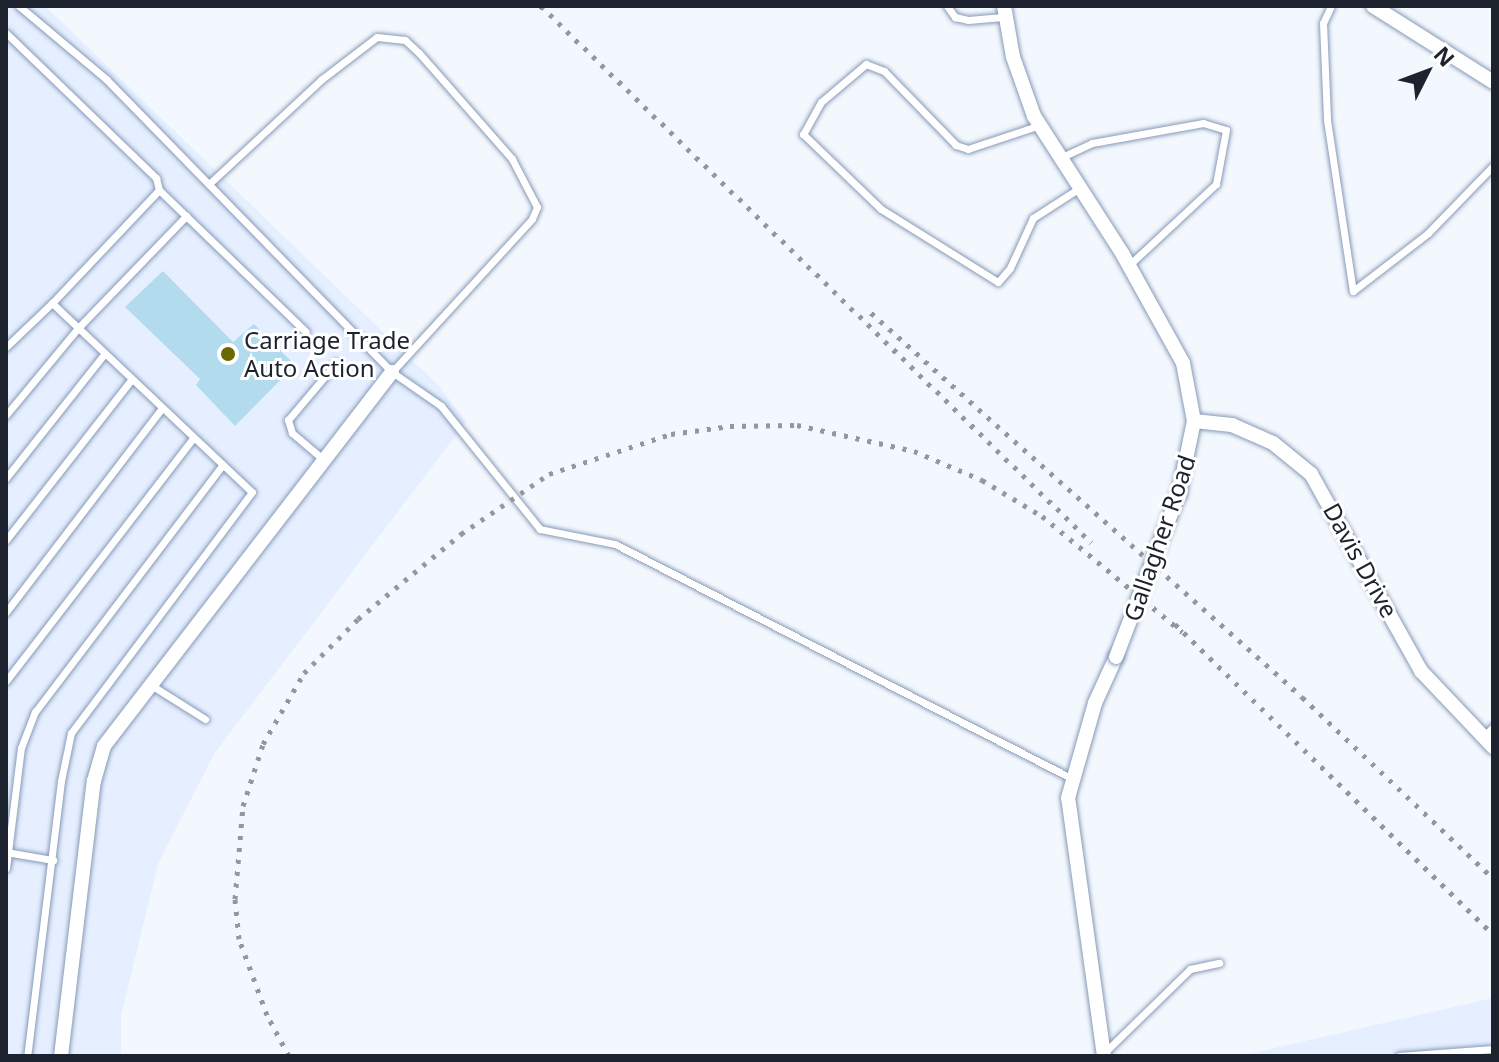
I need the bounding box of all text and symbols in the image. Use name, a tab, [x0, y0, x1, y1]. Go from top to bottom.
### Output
north arrow	[1387, 32, 1467, 112]
text: N	[1428, 39, 1462, 73]
place label: Carriage Trade Auto Action	[244, 326, 410, 382]
marker: Carriage Trade Auto Action	[219, 345, 237, 363]
street label: Gallagher Road	[1117, 451, 1201, 625]
street label: Davis Drive	[1318, 498, 1404, 622]

